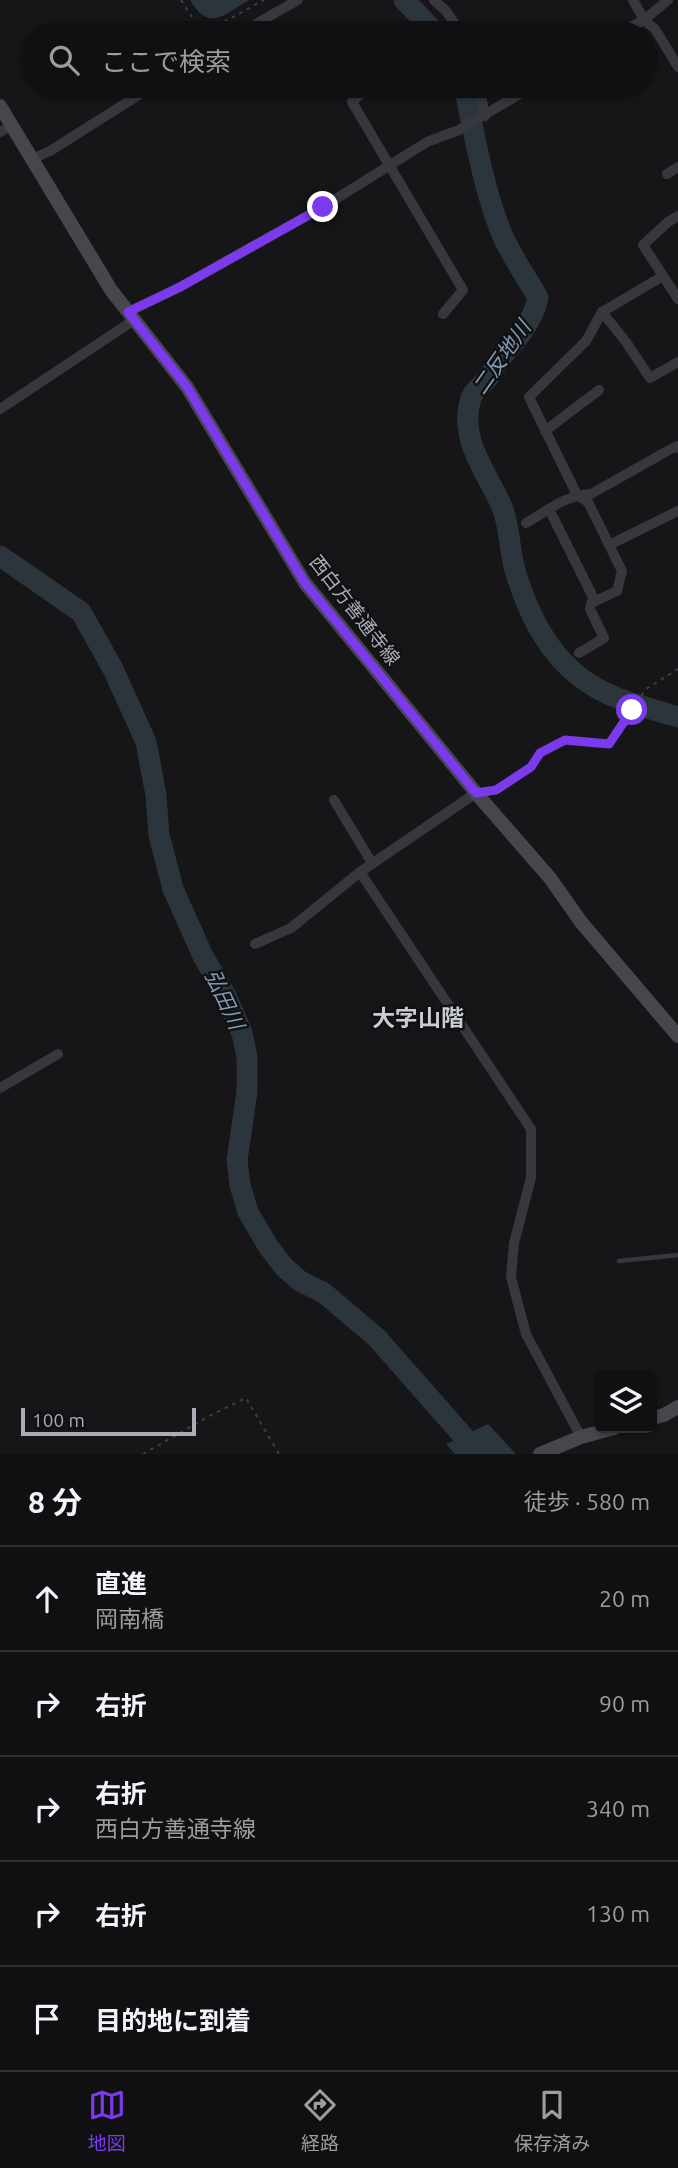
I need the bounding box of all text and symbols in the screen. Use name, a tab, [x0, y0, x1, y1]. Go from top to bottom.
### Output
search box	[21, 21, 657, 98]
icon: search	[45, 41, 83, 79]
text: ここで検索	[101, 47, 231, 76]
route end	[307, 191, 338, 222]
water label: 二反地川	[467, 314, 536, 398]
street label: 西白方善通寺線	[305, 551, 405, 669]
route start	[616, 694, 647, 725]
water label: 弘田川	[201, 965, 250, 1034]
district label: 大字山階	[372, 1005, 464, 1030]
map controls	[594, 1370, 657, 1433]
button: layers	[594, 1370, 657, 1433]
scale bar	[21, 1405, 196, 1437]
text: 100 m	[32, 1409, 85, 1431]
text: 8 分	[28, 1485, 82, 1519]
text: 徒歩 · 580 m	[524, 1489, 650, 1514]
text: 直進	[95, 1569, 147, 1598]
icon: ahead	[28, 1580, 66, 1618]
text: 20 m	[599, 1586, 650, 1611]
text: 岡南橋	[95, 1606, 164, 1631]
icon: right	[28, 1685, 66, 1723]
text: 右折	[95, 1691, 147, 1720]
text: 90 m	[599, 1691, 650, 1716]
text: 右折	[95, 1779, 147, 1808]
icon: right	[28, 1790, 66, 1828]
text: 340 m	[586, 1796, 650, 1821]
text: 西白方善通寺線	[95, 1816, 256, 1841]
icon: right	[28, 1895, 66, 1933]
text: 右折	[95, 1901, 147, 1930]
text: 130 m	[586, 1901, 650, 1926]
icon: arrive	[28, 2000, 66, 2038]
text: 目的地に到着	[95, 2006, 251, 2035]
tab: 地図	[88, 2086, 126, 2155]
tab: 経路	[301, 2086, 339, 2155]
tab: 保存済み	[514, 2086, 590, 2155]

